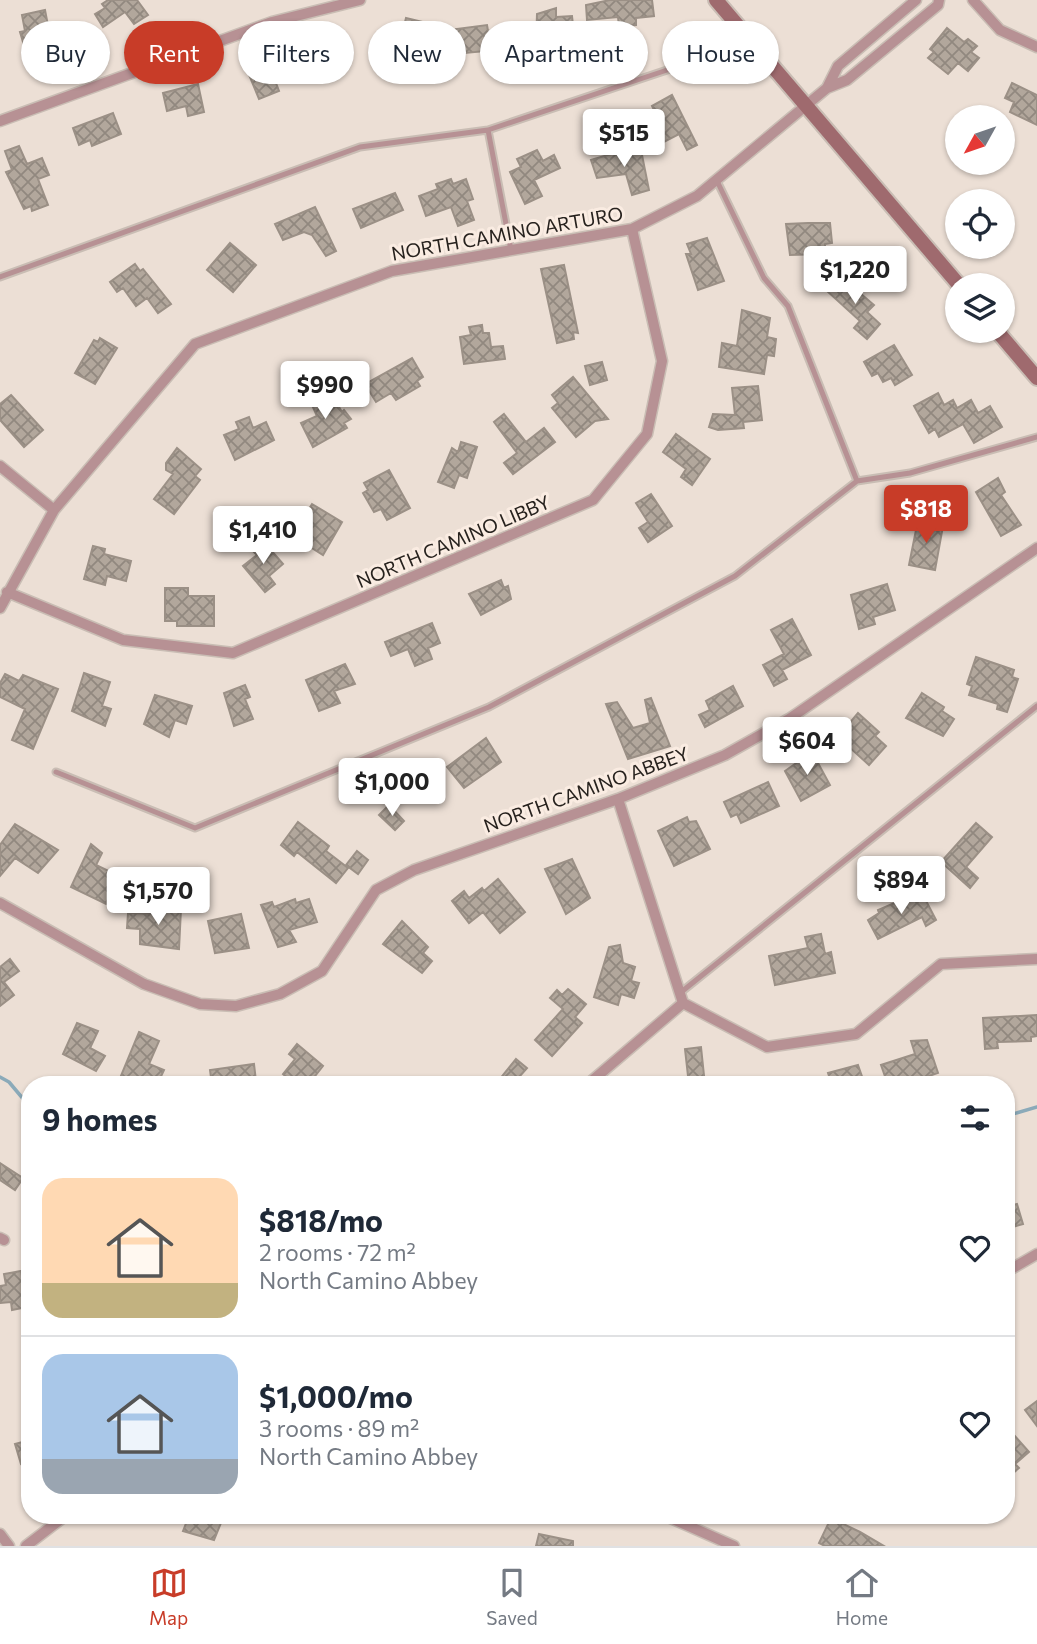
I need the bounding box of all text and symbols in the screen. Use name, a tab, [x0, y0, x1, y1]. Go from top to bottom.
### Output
chip: Buy	[21, 21, 110, 84]
chip: Rent	[124, 21, 224, 84]
chip: Filters	[238, 21, 354, 84]
chip: New	[368, 21, 466, 84]
chip: Apartment	[480, 21, 648, 84]
chip: House	[662, 21, 779, 84]
north arrow	[945, 105, 1015, 175]
map controls	[945, 105, 1015, 343]
pin: $515	[583, 110, 665, 169]
text: $515	[599, 118, 649, 146]
button: locate	[945, 189, 1015, 259]
street label: NORTH CAMINO ARTURO	[389, 201, 625, 265]
pin: $1,220	[798, 246, 912, 306]
text: $1,220	[820, 255, 890, 283]
button: layers	[945, 273, 1015, 343]
pin: $990	[284, 362, 366, 421]
text: $990	[297, 370, 353, 398]
pin: $818	[885, 486, 967, 545]
street label: NORTH CAMINO LIBBY	[353, 490, 553, 592]
text: $818	[900, 494, 952, 522]
pin: $1,410	[206, 506, 320, 566]
text: $1,410	[229, 515, 297, 543]
pin: $604	[766, 718, 848, 777]
text: $604	[779, 726, 835, 754]
street label: NORTH CAMINO ABBEY	[480, 741, 692, 837]
pin: $1,000	[335, 758, 449, 818]
text: $1,000	[355, 767, 429, 795]
pin: $894	[860, 856, 942, 916]
text: $894	[873, 865, 929, 893]
pin: $1,570	[101, 867, 215, 927]
text: $1,570	[123, 876, 193, 904]
icon: filters	[956, 1099, 994, 1137]
text: 9 homes	[42, 1100, 157, 1137]
text: $818/mo	[259, 1201, 383, 1238]
icon: home	[98, 1206, 182, 1290]
icon: heart	[956, 1229, 994, 1267]
text: 2 rooms · 72 m²	[259, 1238, 416, 1266]
text: North Camino Abbey	[259, 1266, 478, 1294]
text: $1,000/mo	[259, 1377, 413, 1414]
icon: home	[98, 1382, 182, 1466]
icon: heart	[956, 1405, 994, 1443]
text: 3 rooms · 89 m²	[259, 1414, 419, 1442]
text: North Camino Abbey	[259, 1442, 478, 1470]
tab: Map	[149, 1564, 188, 1629]
tab: Saved	[486, 1564, 538, 1629]
tab: Home	[836, 1564, 888, 1629]

